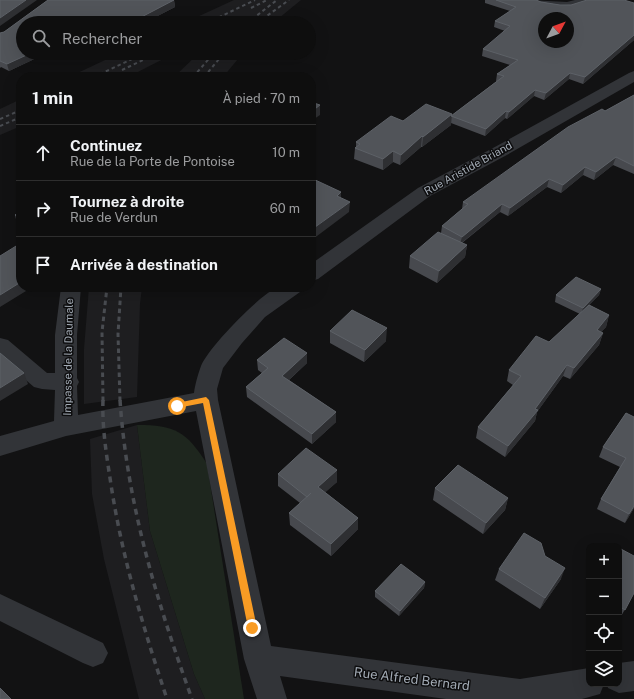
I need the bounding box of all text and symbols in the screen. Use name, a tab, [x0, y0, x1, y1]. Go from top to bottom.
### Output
north arrow	[538, 12, 574, 48]
search box	[16, 16, 316, 60]
icon: search	[30, 27, 52, 49]
text: Rechercher	[62, 30, 142, 47]
text: 1 min	[32, 88, 73, 108]
text: À pied · 70 m	[222, 91, 300, 106]
text: Continuez	[70, 137, 142, 154]
street label: Rue Aristide Briand	[422, 139, 514, 197]
icon: ahead	[32, 142, 54, 164]
text: 10 m	[272, 145, 300, 160]
text: Rue de la Porte de Pontoise	[70, 154, 235, 169]
text: Tournez à droite	[70, 193, 184, 210]
icon: right	[32, 198, 54, 220]
text: 60 m	[270, 201, 300, 216]
text: Rue de Verdun	[70, 210, 158, 225]
icon: arrive	[32, 254, 54, 276]
text: Arrivée à destination	[70, 256, 218, 273]
street label: Impasse de la Daumale	[61, 298, 75, 416]
route start	[168, 397, 186, 415]
map controls	[586, 543, 622, 687]
button: +	[586, 543, 622, 579]
button: −	[586, 579, 622, 615]
button: locate	[586, 615, 622, 651]
route end	[243, 619, 261, 637]
button: layers	[586, 651, 622, 687]
street label: Rue Alfred Bernard	[353, 664, 471, 694]

